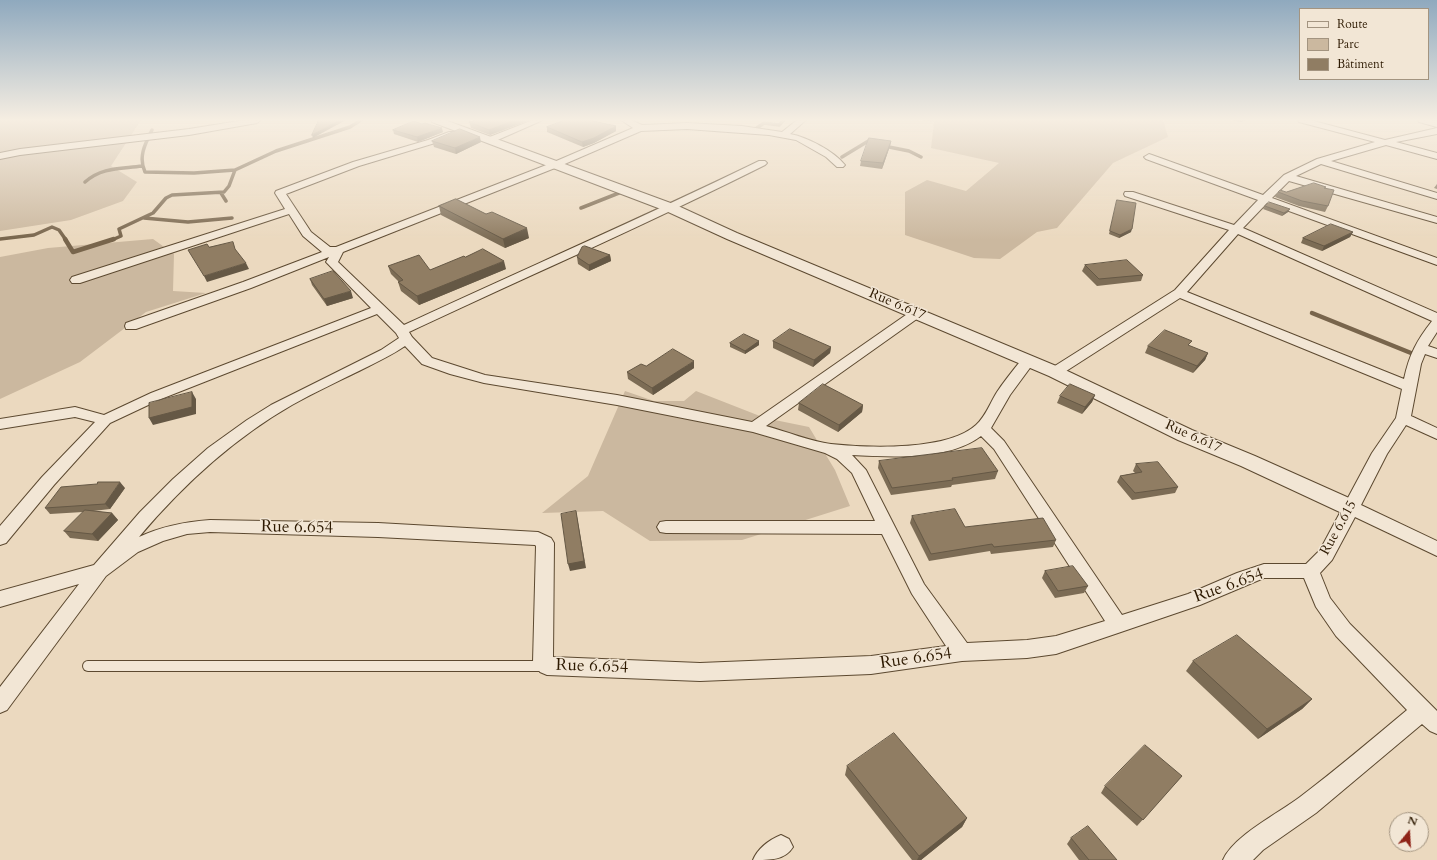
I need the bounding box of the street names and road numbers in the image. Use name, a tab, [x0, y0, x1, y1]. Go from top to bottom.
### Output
street label: Rue 6.617	[866, 286, 928, 324]
street label: Rue 6.617	[1162, 417, 1224, 457]
street label: Rue 6.615	[1317, 498, 1361, 558]
street label: Rue 6.654	[261, 517, 333, 539]
street label: Rue 6.654	[1191, 564, 1267, 608]
street label: Rue 6.654	[879, 644, 953, 674]
street label: Rue 6.654	[555, 656, 629, 678]

